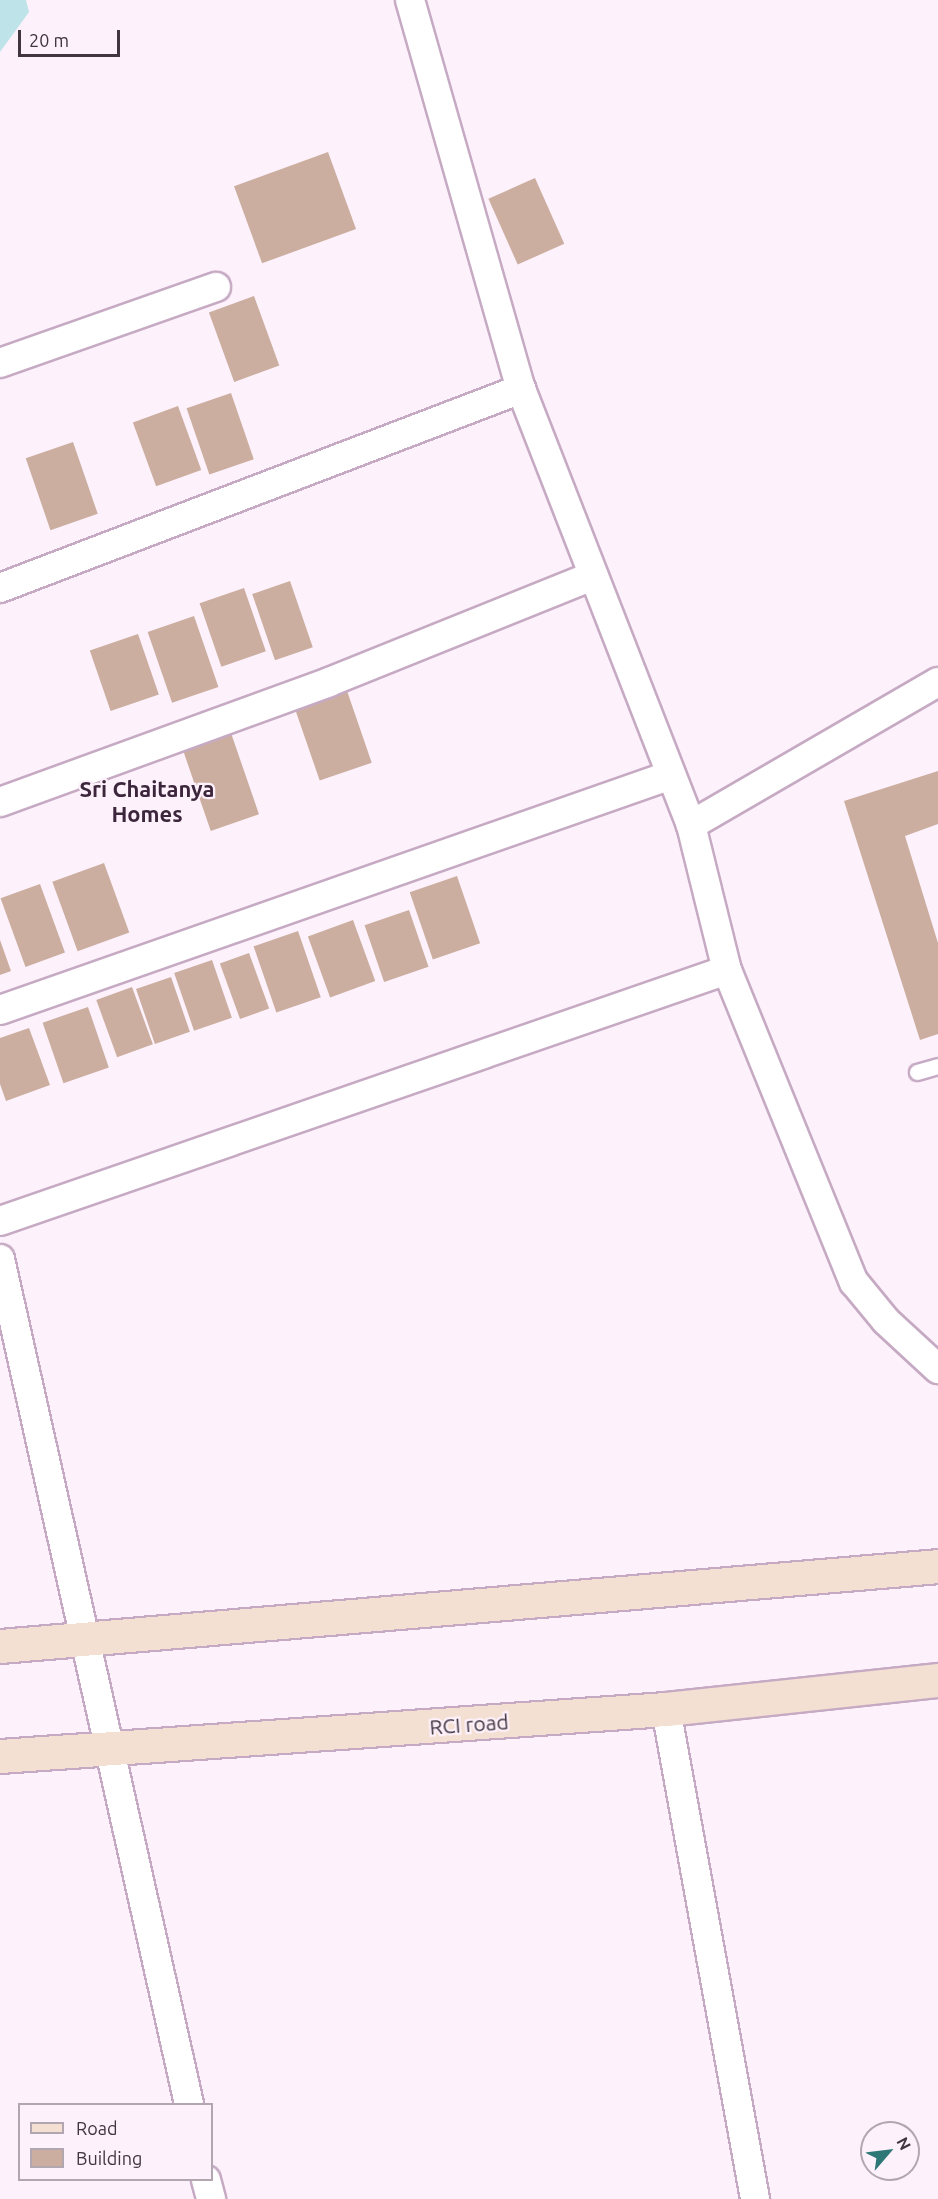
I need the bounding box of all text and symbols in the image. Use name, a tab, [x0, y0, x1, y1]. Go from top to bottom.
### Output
scale bar	[21, 18, 123, 56]
text: 20 m	[29, 30, 69, 50]
district label: Sri Chaitanya Homes	[80, 775, 214, 826]
street label: RCI road	[429, 1709, 509, 1739]
legend	[18, 2103, 213, 2181]
text: Road	[76, 2118, 118, 2138]
north arrow	[860, 2121, 920, 2181]
text: N	[893, 2134, 915, 2153]
text: Building	[76, 2148, 142, 2168]

